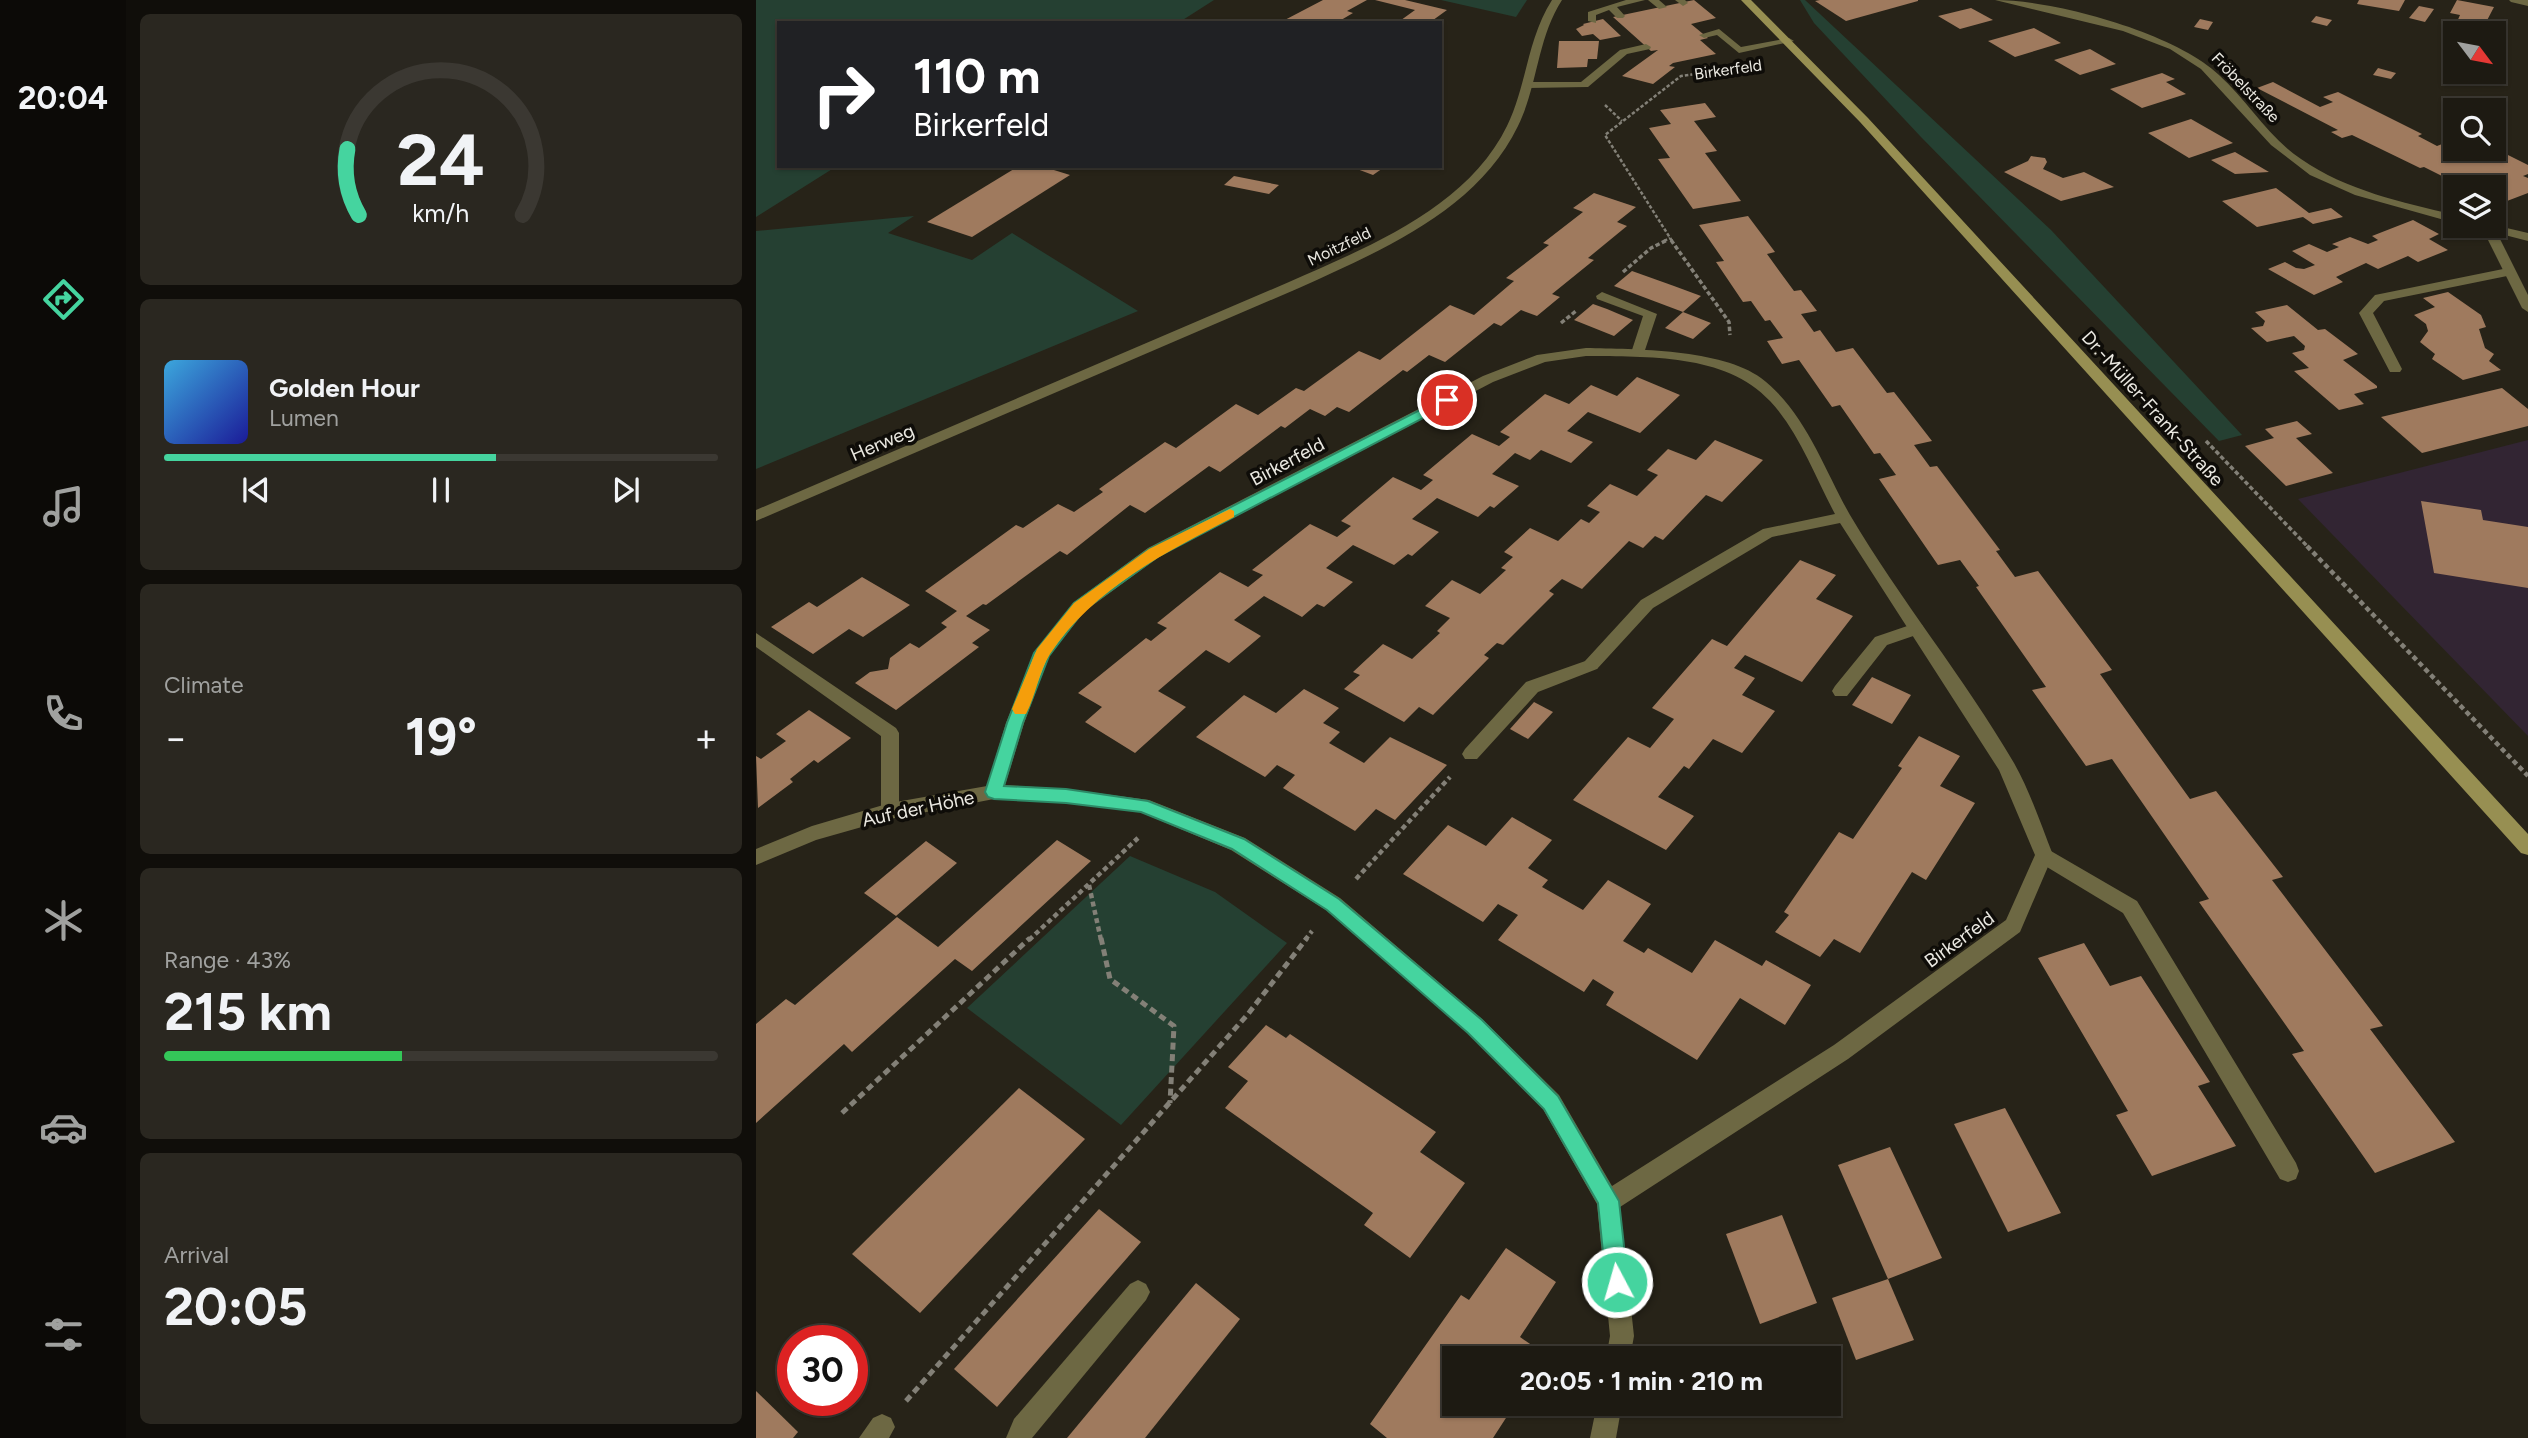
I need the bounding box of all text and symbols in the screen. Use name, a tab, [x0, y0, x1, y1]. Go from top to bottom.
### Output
north arrow	[2443, 21, 2506, 84]
map controls	[2443, 21, 2506, 238]
text: 110 m	[913, 46, 1041, 105]
street label: Fröbelstraße	[2208, 48, 2284, 126]
icon: right	[798, 49, 889, 140]
street label: Birkerfeld	[1693, 55, 1763, 84]
text: 20:04	[18, 79, 108, 117]
button: search	[2443, 98, 2506, 161]
text: Birkerfeld	[913, 106, 1049, 144]
text: 24	[397, 117, 485, 204]
button: layers	[2443, 175, 2506, 238]
text: km/h	[412, 198, 470, 228]
street label: Moitzfeld	[1305, 223, 1374, 270]
icon: directions	[39, 275, 88, 324]
street label: Dr.-Müller-Frank-Straße	[2077, 326, 2228, 491]
pin	[1417, 370, 1477, 430]
text: Golden Hour	[269, 372, 420, 404]
icon: arrive	[1428, 381, 1466, 419]
text: Lumen	[269, 404, 339, 432]
street label: Herweg	[847, 419, 918, 466]
street label: Birkerfeld	[1246, 432, 1328, 491]
icon: previous	[237, 471, 275, 509]
icon: pause	[422, 471, 460, 509]
icon: next	[607, 471, 645, 509]
icon: music	[39, 482, 88, 531]
text: Climate	[164, 671, 243, 699]
icon: phone	[39, 689, 88, 738]
text: 19°	[405, 706, 477, 768]
text: −	[164, 715, 188, 761]
text: +	[694, 715, 718, 761]
street label: Auf der Höhe	[860, 785, 976, 832]
icon: climate	[39, 896, 88, 945]
street label: Birkerfeld	[1920, 906, 1999, 972]
text: Range · 43%	[164, 946, 291, 974]
text: 215 km	[164, 981, 332, 1043]
icon: car	[39, 1103, 88, 1152]
text: Arrival	[164, 1241, 229, 1269]
position arrow	[1580, 1245, 1654, 1319]
text: 20:05	[164, 1276, 307, 1338]
icon: filters	[39, 1310, 88, 1359]
speed limit sign: 30	[777, 1325, 868, 1416]
text: 20:05 · 1 min · 210 m	[1520, 1365, 1763, 1397]

